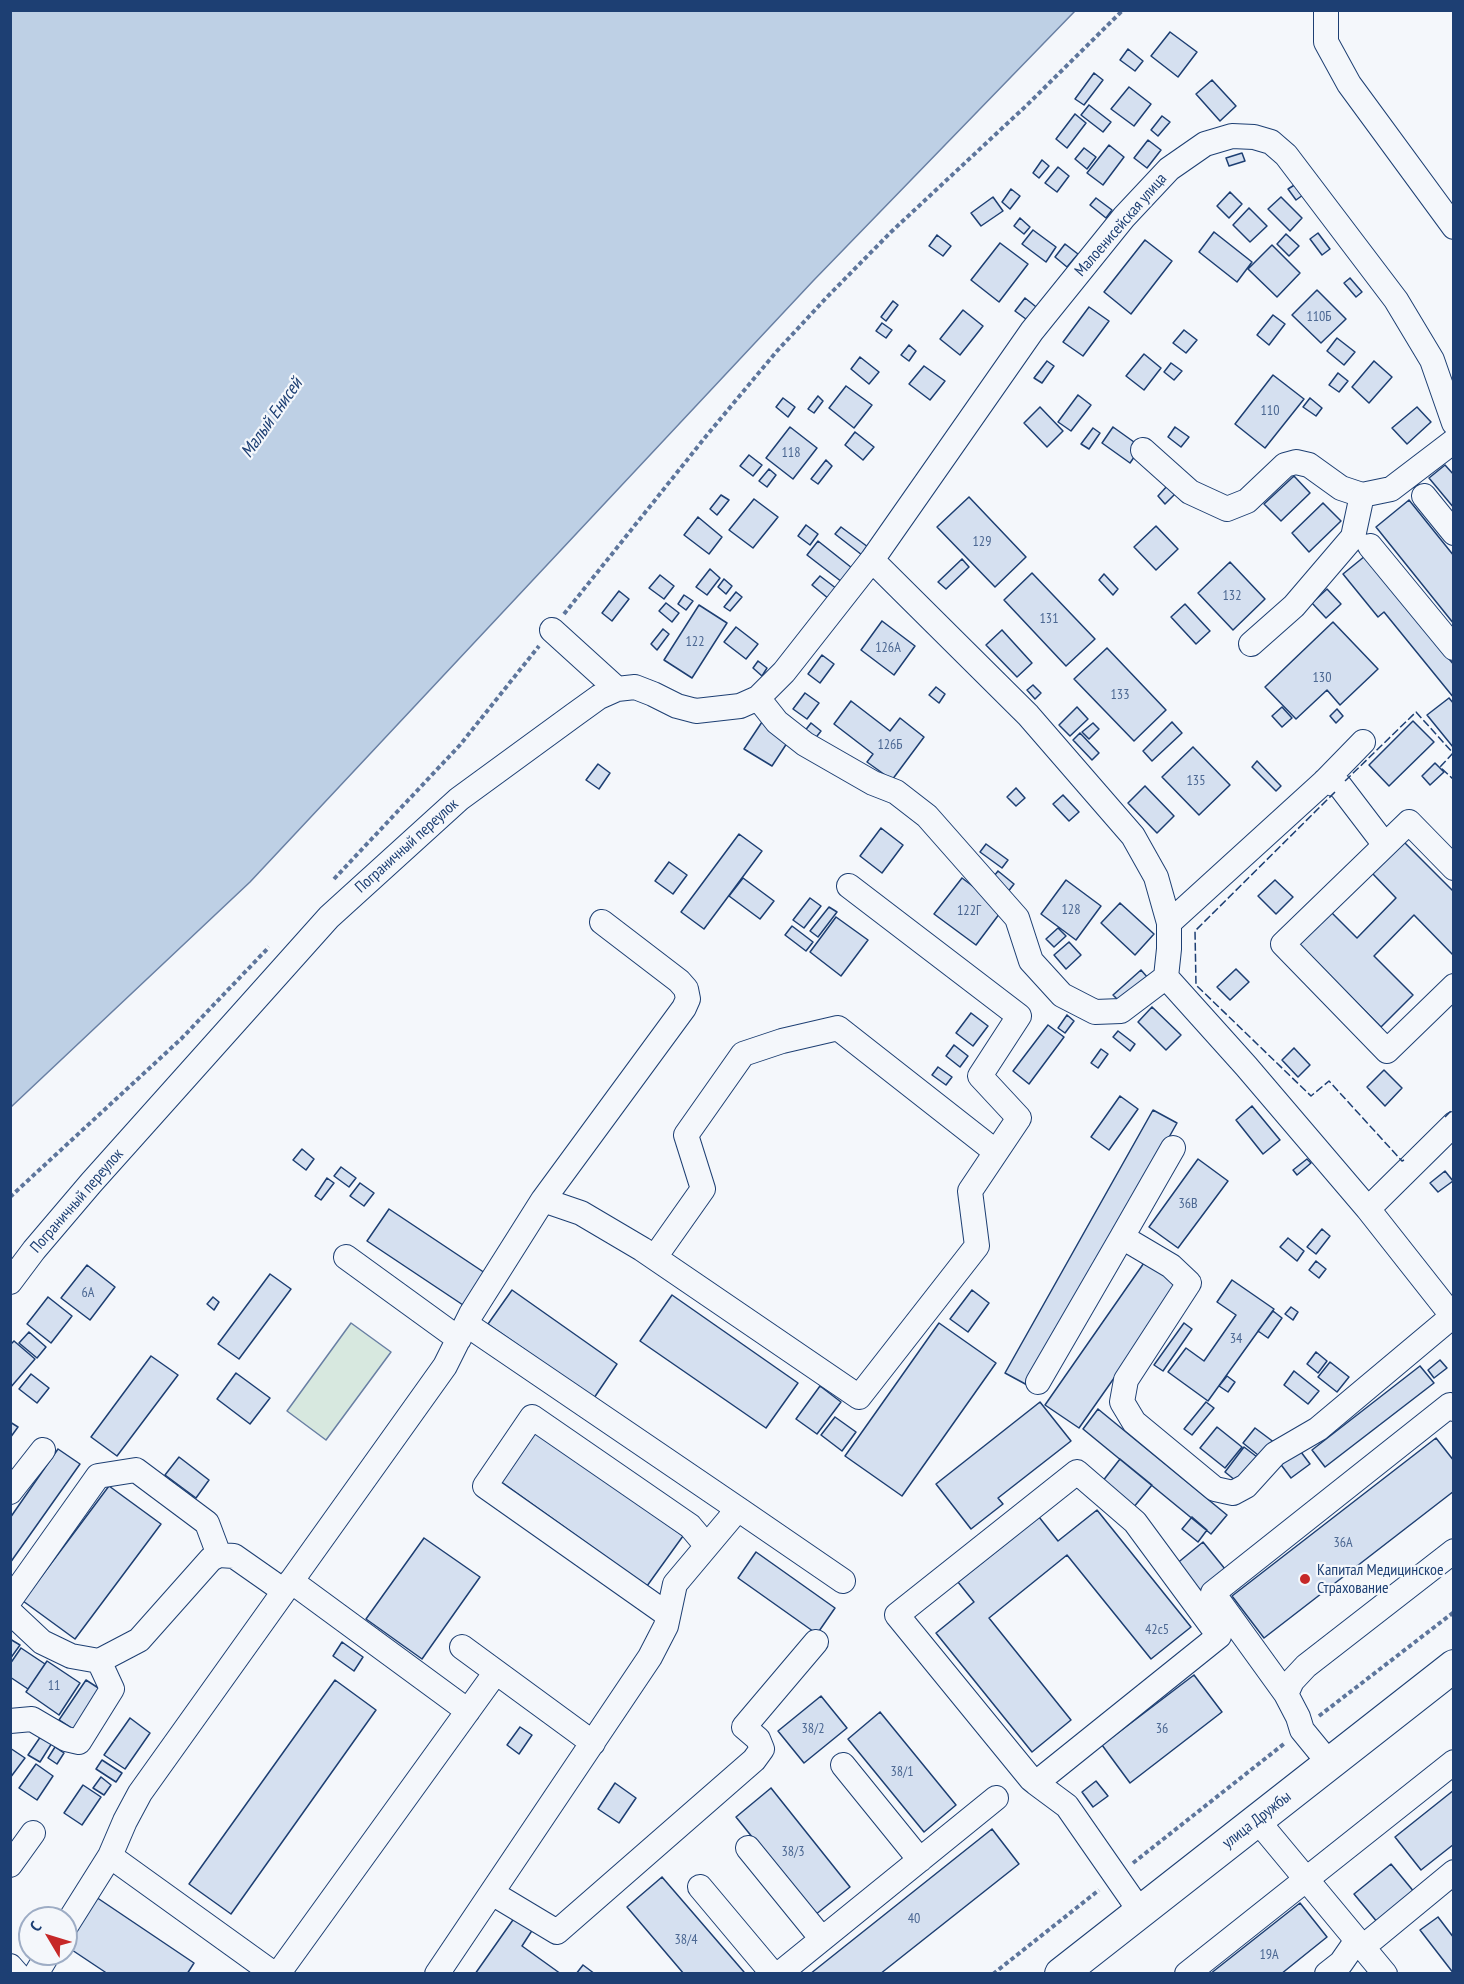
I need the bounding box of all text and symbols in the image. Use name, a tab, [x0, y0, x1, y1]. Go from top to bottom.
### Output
street label: Малоенисейская улица	[1071, 170, 1171, 280]
house number: 110Б	[1306, 309, 1332, 325]
water label: Малый Енисей	[237, 374, 307, 462]
house number: 110	[1261, 403, 1279, 419]
house number: 118	[782, 445, 800, 461]
house number: 129	[973, 534, 991, 550]
house number: 132	[1223, 588, 1241, 604]
house number: 131	[1040, 611, 1058, 627]
house number: 122	[686, 634, 704, 650]
house number: 126А	[875, 640, 901, 656]
house number: 130	[1313, 670, 1331, 686]
house number: 133	[1111, 687, 1129, 703]
house number: 126Б	[877, 737, 903, 753]
house number: 135	[1187, 773, 1205, 789]
street label: Пограничный переулок	[352, 795, 462, 897]
house number: 128	[1062, 902, 1080, 918]
house number: 122Г	[957, 903, 981, 919]
street label: Пограничный переулок	[26, 1145, 128, 1257]
house number: 36В	[1178, 1196, 1198, 1212]
house number: 6А	[82, 1285, 94, 1301]
house number: 34	[1230, 1331, 1242, 1347]
house number: 36А	[1333, 1535, 1353, 1551]
place label: Капитал Медицинское Страхование	[1317, 1560, 1444, 1598]
marker: Капитал Медицинское Страхование	[1298, 1572, 1312, 1586]
house number: 42с5	[1145, 1622, 1169, 1638]
house number: 11	[48, 1678, 60, 1694]
house number: 38/2	[801, 1721, 825, 1737]
house number: 36	[1156, 1721, 1168, 1737]
house number: 38/1	[890, 1764, 914, 1780]
street label: улица Дружбы	[1219, 1787, 1295, 1853]
house number: 38/3	[781, 1844, 805, 1860]
north arrow	[18, 1906, 78, 1966]
house number: 40	[908, 1911, 920, 1927]
text: С	[25, 1917, 46, 1935]
house number: 38/4	[674, 1932, 698, 1948]
house number: 19А	[1259, 1947, 1279, 1963]

